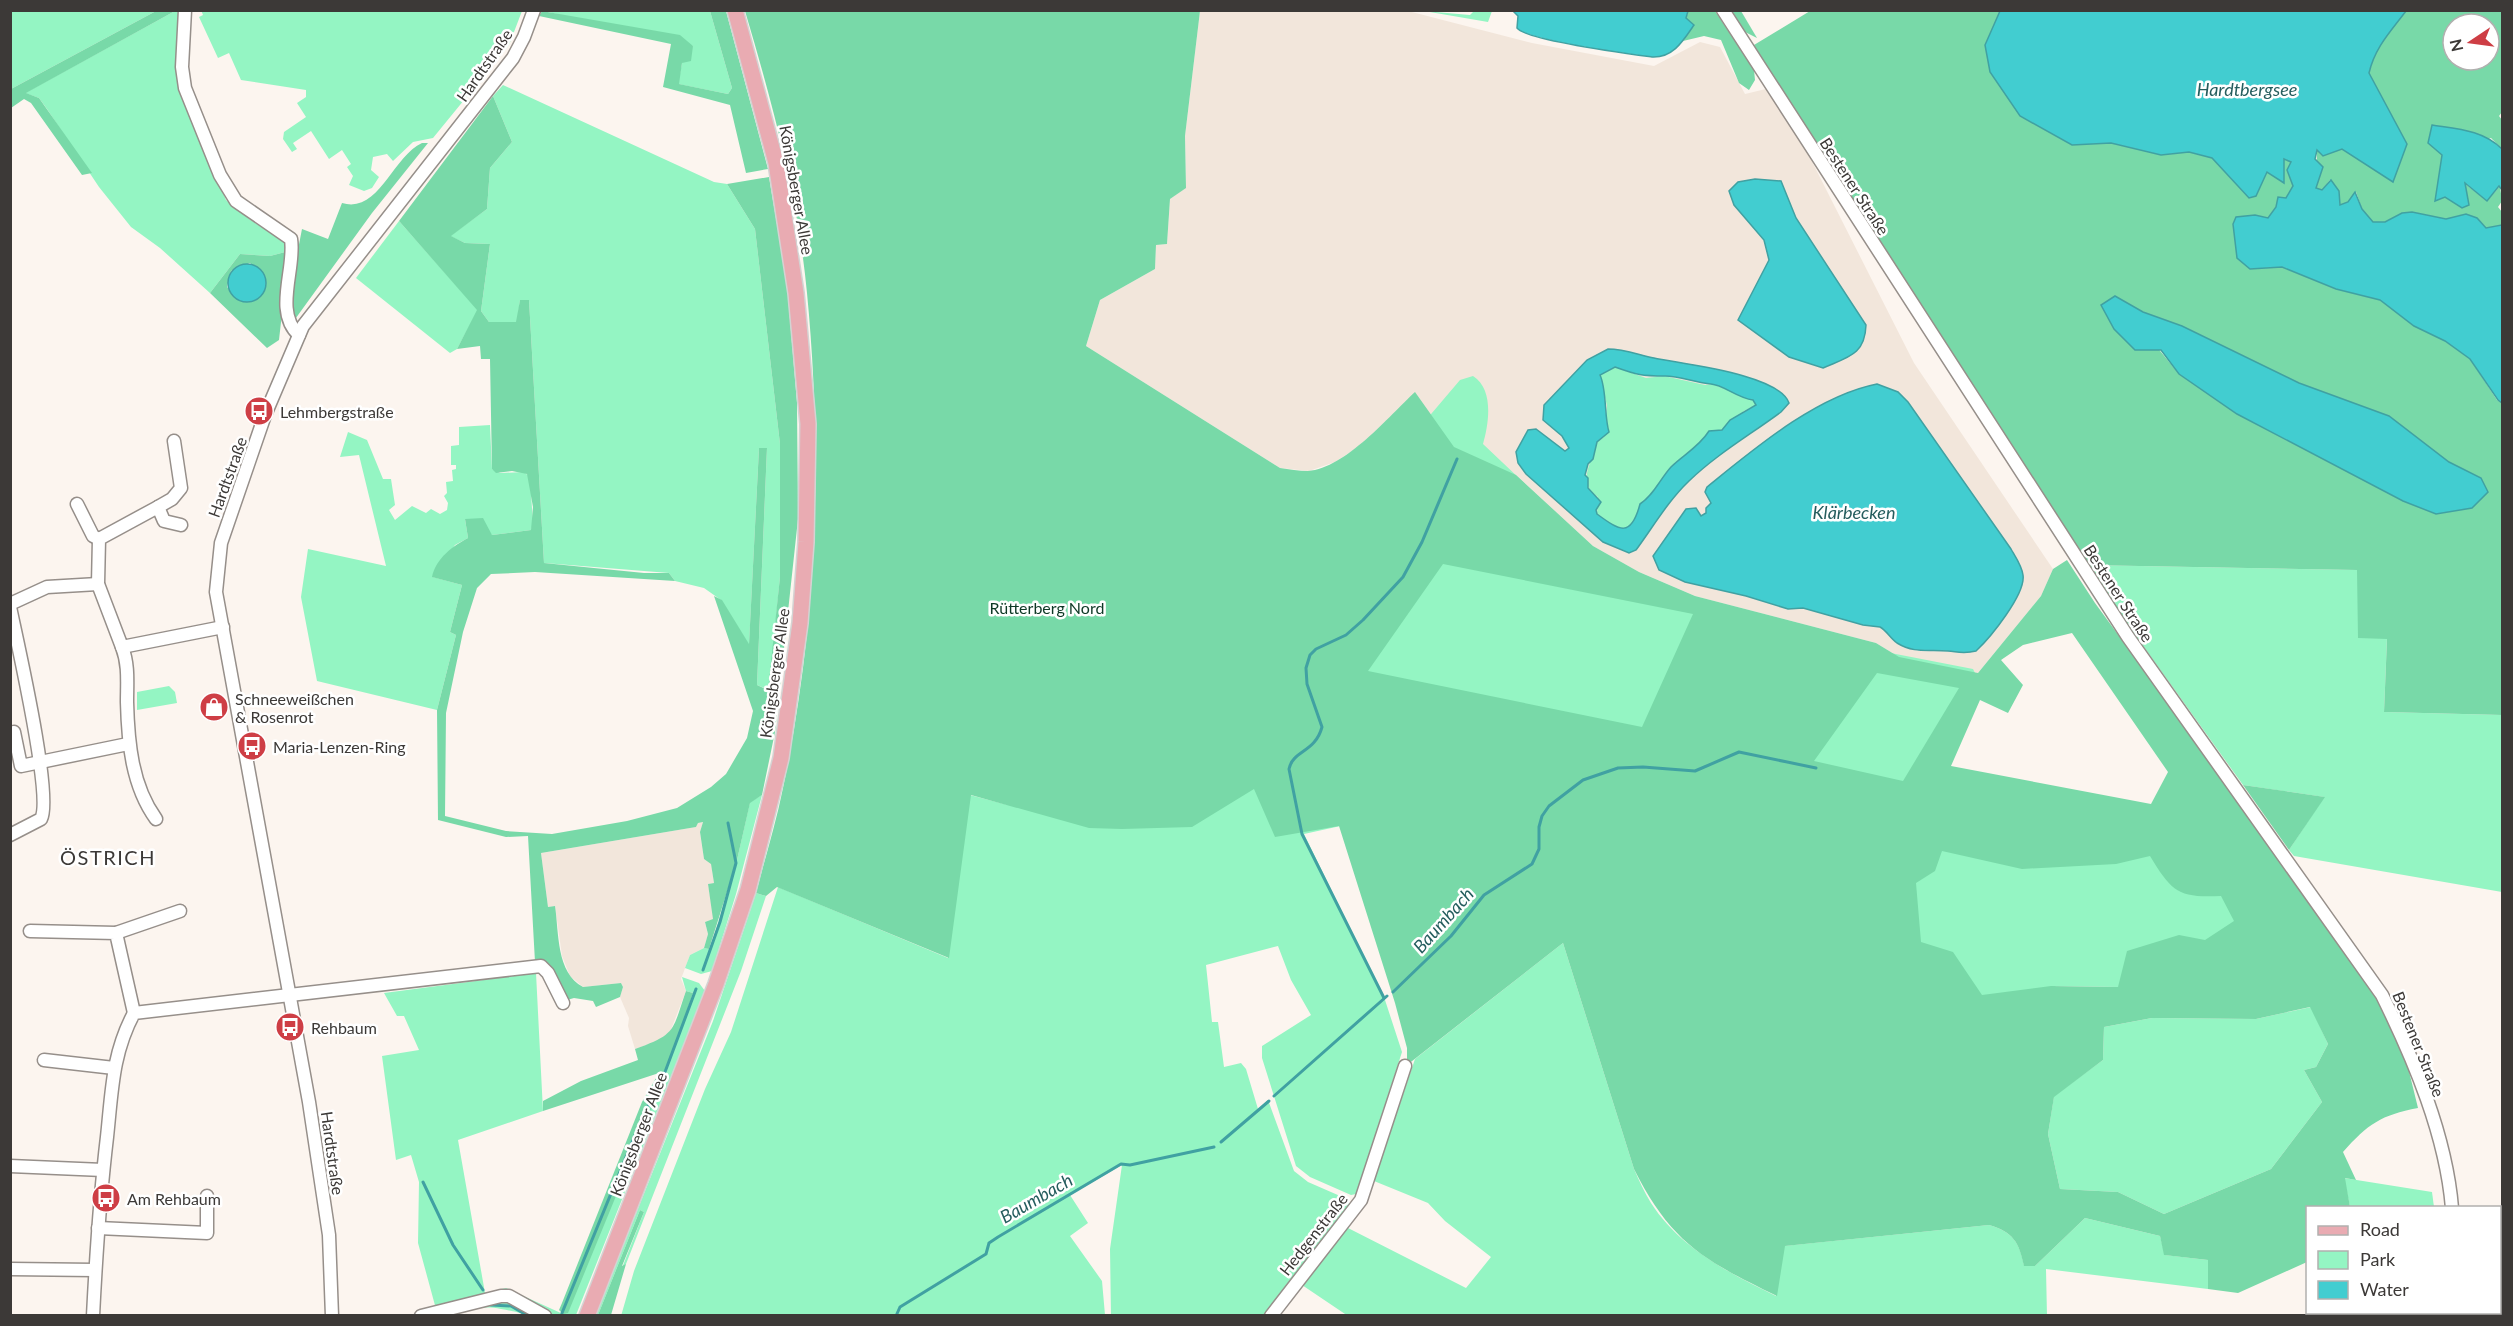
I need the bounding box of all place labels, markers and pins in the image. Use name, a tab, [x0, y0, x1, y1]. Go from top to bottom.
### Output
bus stop icon: Lehmbergstraße	[243, 395, 275, 427]
place label: Lehmbergstraße	[280, 402, 394, 421]
place label: Schneeweißchen & Rosenrot	[235, 689, 354, 726]
shop icon: Schneeweißchen & Rosenrot	[198, 691, 230, 723]
bus stop icon: Maria-Lenzen-Ring	[236, 730, 268, 762]
place label: Maria-Lenzen-Ring	[273, 737, 406, 756]
bus stop icon: Rehbaum	[274, 1011, 306, 1043]
place label: Rehbaum	[311, 1018, 377, 1037]
bus stop icon: Am Rehbaum	[90, 1182, 122, 1214]
place label: Am Rehbaum	[127, 1189, 221, 1208]

